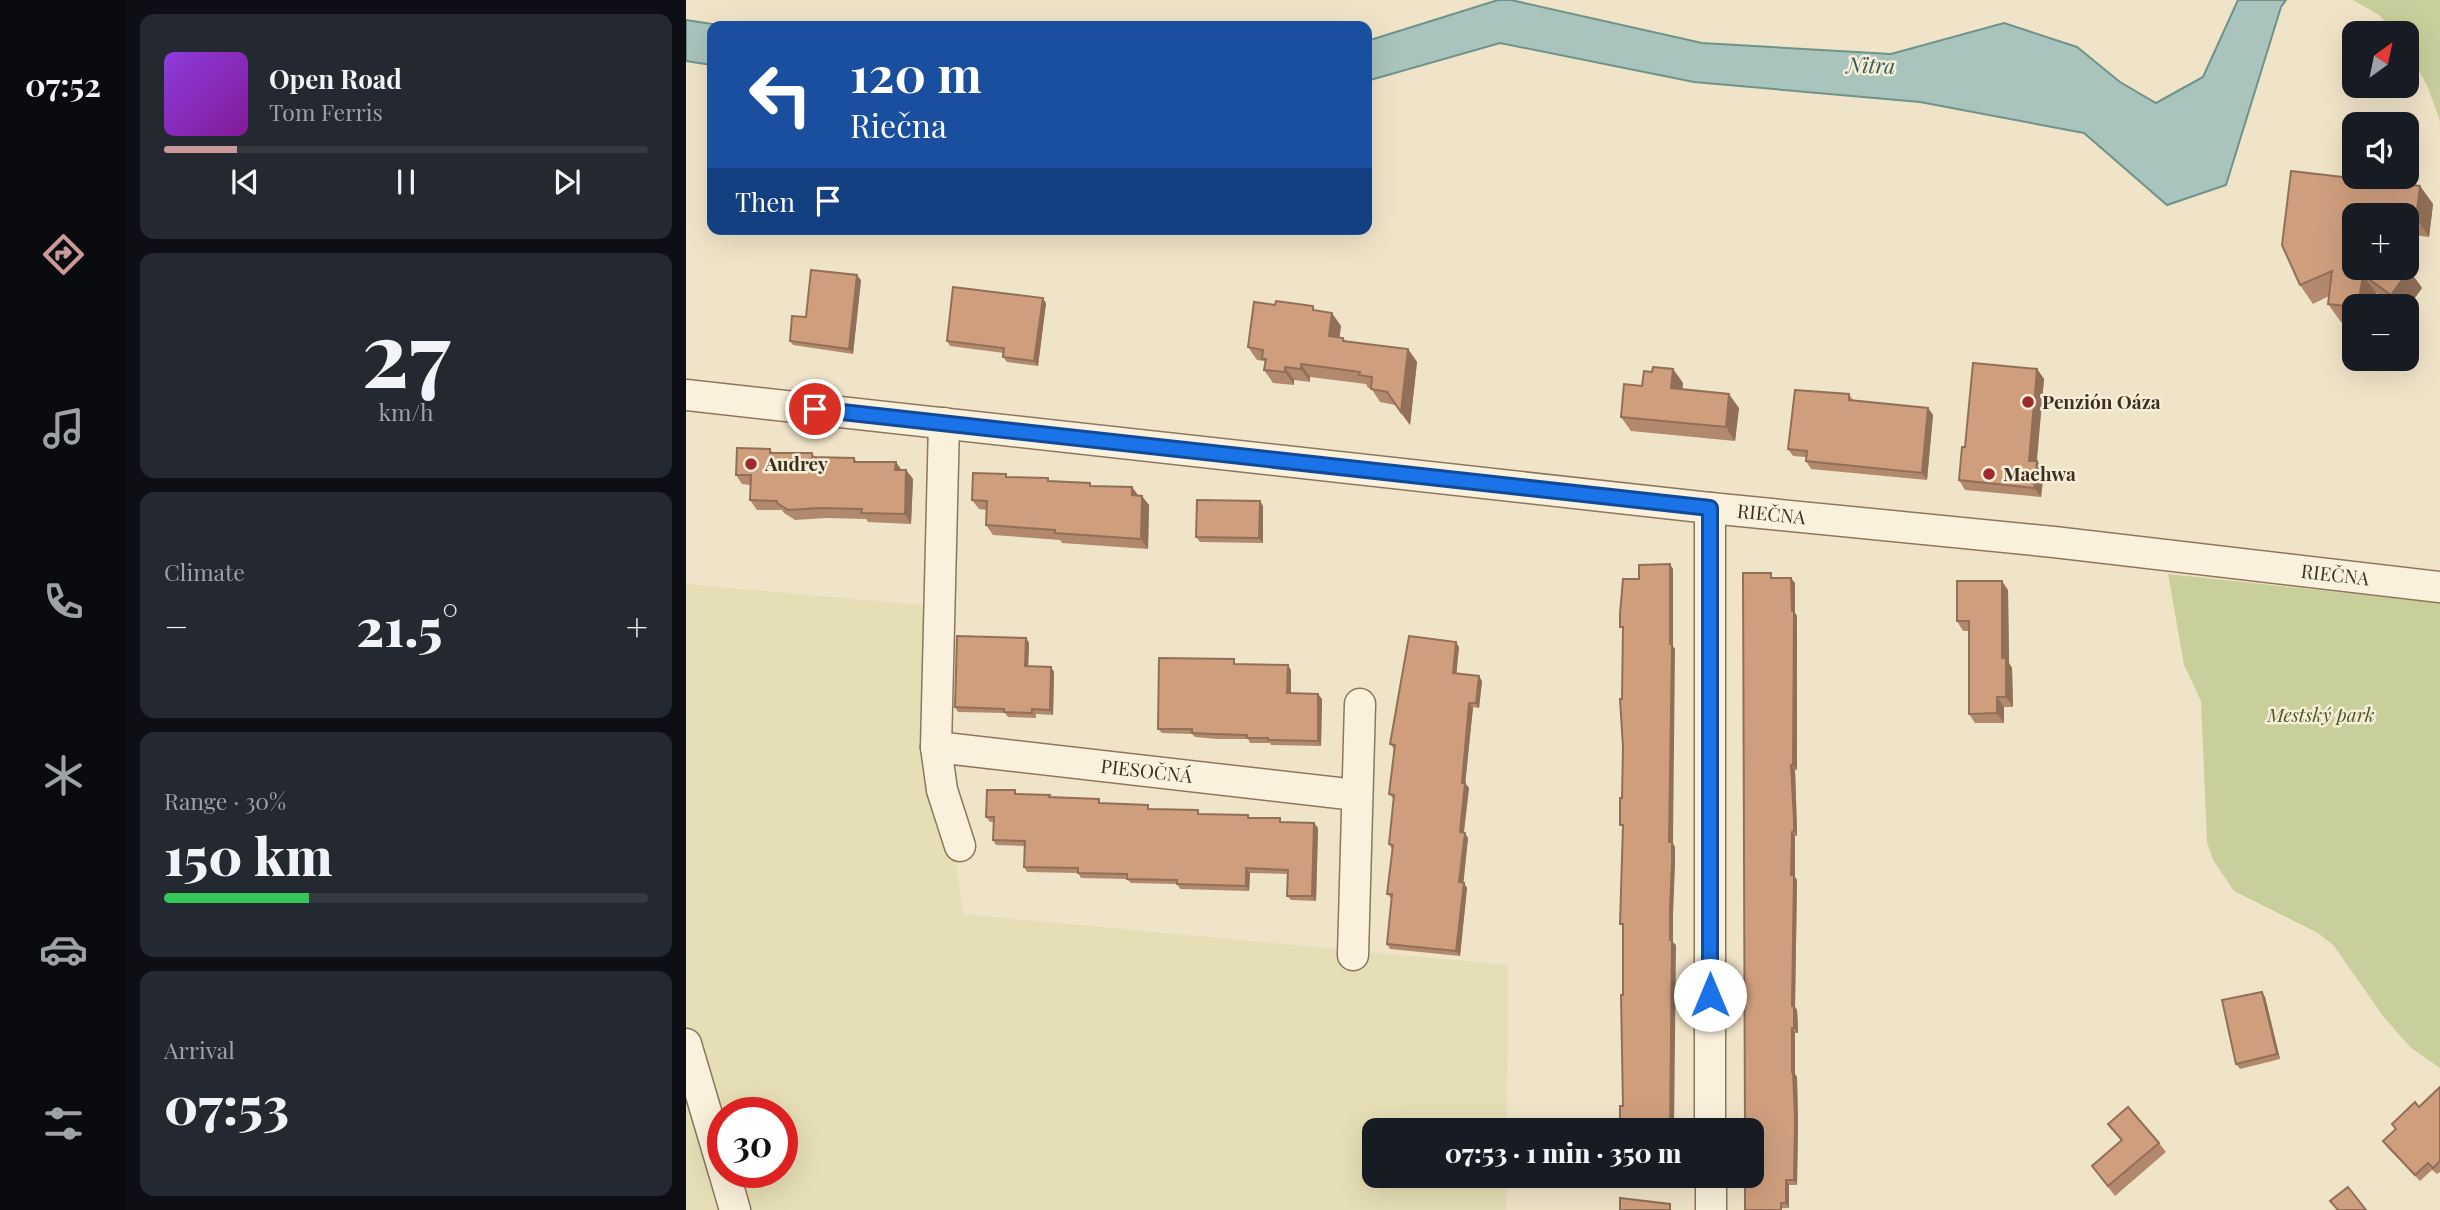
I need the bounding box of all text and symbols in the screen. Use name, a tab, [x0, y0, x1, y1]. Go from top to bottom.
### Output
north arrow	[2342, 21, 2418, 98]
map controls	[2342, 21, 2419, 371]
text: 120 m	[850, 40, 982, 105]
icon: left	[735, 49, 826, 140]
water label: Nitra	[1844, 49, 1896, 79]
text: Open Road	[269, 61, 402, 96]
text: 07:52	[25, 62, 101, 105]
text: Tom Ferris	[269, 96, 383, 127]
text: Riečna	[850, 103, 947, 146]
button: sound	[2342, 112, 2419, 189]
icon: previous	[226, 163, 264, 201]
icon: pause	[387, 163, 425, 201]
icon: next	[548, 163, 586, 201]
icon: arrive	[809, 182, 847, 220]
text: Then	[735, 184, 795, 219]
button: +	[2342, 203, 2419, 280]
icon: directions	[39, 230, 88, 279]
text: 27	[362, 290, 451, 411]
button: −	[2342, 294, 2419, 371]
pin	[785, 379, 845, 439]
place label: Penzión Oáza	[2042, 388, 2161, 414]
icon: arrive	[796, 390, 834, 428]
marker: Penzión Oáza	[2020, 394, 2036, 410]
text: km/h	[378, 396, 434, 427]
icon: music	[39, 404, 88, 453]
place label: Audrey	[764, 450, 828, 476]
marker: Audrey	[743, 456, 759, 472]
place label: Maehwa	[2003, 460, 2076, 486]
marker: Maehwa	[1981, 466, 1997, 482]
street label: RIEČNA	[1736, 497, 1808, 529]
text: Climate	[164, 556, 245, 587]
street label: RIEČNA	[2300, 557, 2372, 591]
icon: phone	[39, 577, 88, 626]
text: 21.5°	[356, 591, 458, 660]
text: −	[164, 600, 189, 651]
text: +	[626, 600, 648, 651]
park label: Mestský park	[2266, 701, 2375, 727]
icon: climate	[39, 751, 88, 800]
street label: PIESOČNÁ	[1100, 752, 1195, 788]
text: Range · 30%	[164, 785, 286, 816]
text: 150 km	[164, 820, 332, 889]
icon: car	[39, 925, 88, 974]
position arrow	[1673, 958, 1747, 1032]
text: Arrival	[164, 1034, 235, 1065]
text: 07:53	[164, 1069, 289, 1138]
speed limit sign: 30	[707, 1097, 798, 1188]
icon: filters	[39, 1099, 88, 1148]
text: 07:53 · 1 min · 350 m	[1445, 1135, 1681, 1170]

